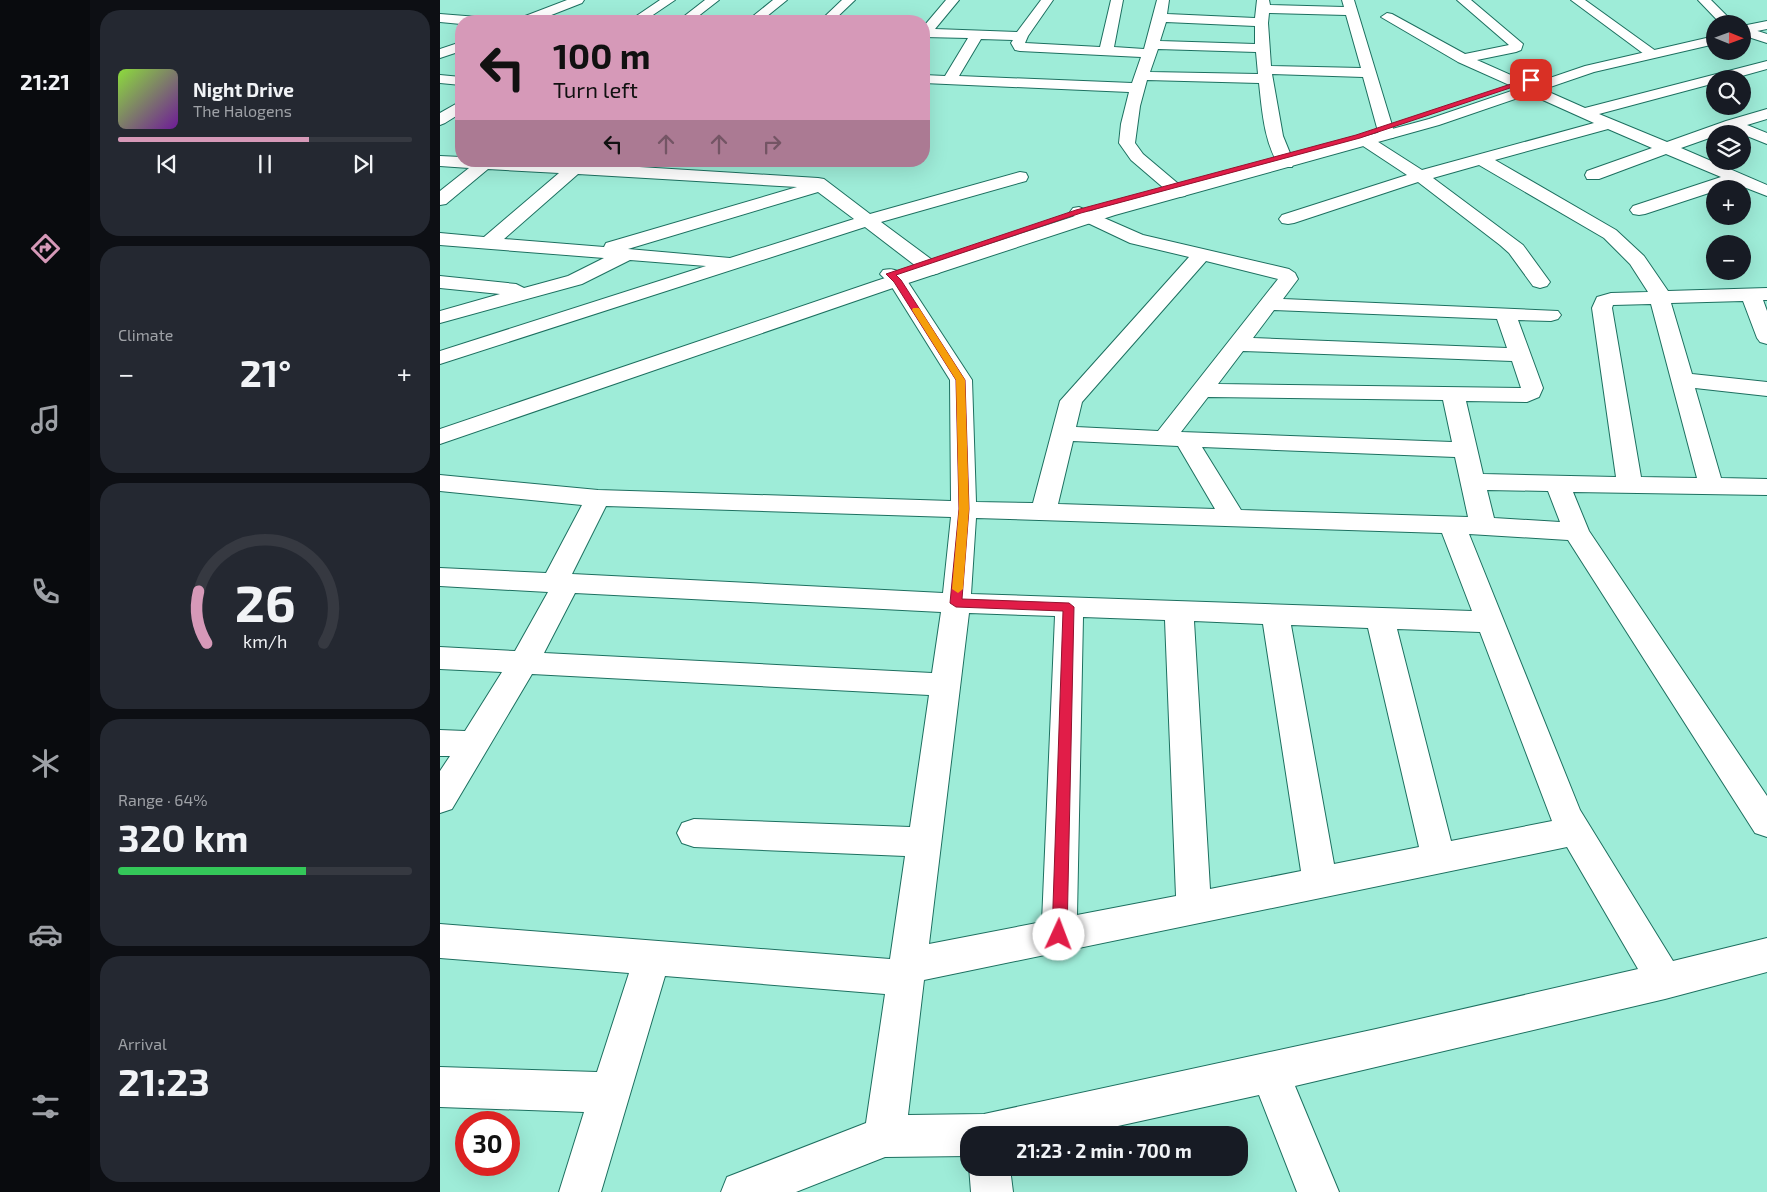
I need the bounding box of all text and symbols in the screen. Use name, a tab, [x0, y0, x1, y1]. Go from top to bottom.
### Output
north arrow	[1706, 15, 1751, 60]
map controls	[1706, 15, 1751, 280]
text: 100 m	[553, 34, 651, 76]
icon: left	[470, 35, 535, 100]
pin	[1510, 59, 1552, 101]
icon: arrive	[1517, 66, 1545, 94]
text: 21:21	[20, 68, 70, 94]
button: search	[1706, 70, 1751, 115]
text: Turn left	[553, 76, 638, 102]
text: Night Drive	[193, 78, 294, 101]
text: The Halogens	[193, 101, 292, 120]
button: layers	[1706, 125, 1751, 170]
icon: left	[599, 130, 627, 158]
icon: ahead	[652, 130, 680, 158]
icon: ahead	[705, 130, 733, 158]
icon: right	[758, 130, 786, 158]
icon: previous	[153, 150, 181, 178]
icon: pause	[251, 150, 279, 178]
icon: next	[349, 150, 377, 178]
button: +	[1706, 180, 1751, 225]
icon: directions	[28, 231, 63, 266]
button: −	[1706, 235, 1751, 280]
text: Climate	[118, 325, 173, 344]
text: 21°	[240, 349, 291, 395]
text: −	[118, 356, 134, 390]
text: +	[397, 356, 412, 390]
icon: music	[28, 402, 63, 437]
text: 26	[235, 570, 295, 632]
icon: phone	[28, 574, 63, 609]
text: km/h	[243, 630, 287, 652]
icon: climate	[28, 746, 63, 781]
text: Range · 64%	[118, 790, 208, 809]
text: 320 km	[118, 814, 249, 860]
position arrow	[1032, 908, 1084, 960]
icon: car	[28, 917, 63, 952]
text: Arrival	[118, 1034, 167, 1053]
text: 21:23	[118, 1058, 210, 1104]
icon: filters	[28, 1089, 63, 1124]
speed limit sign: 30	[455, 1111, 520, 1176]
text: 21:23 · 2 min · 700 m	[1016, 1139, 1192, 1162]

